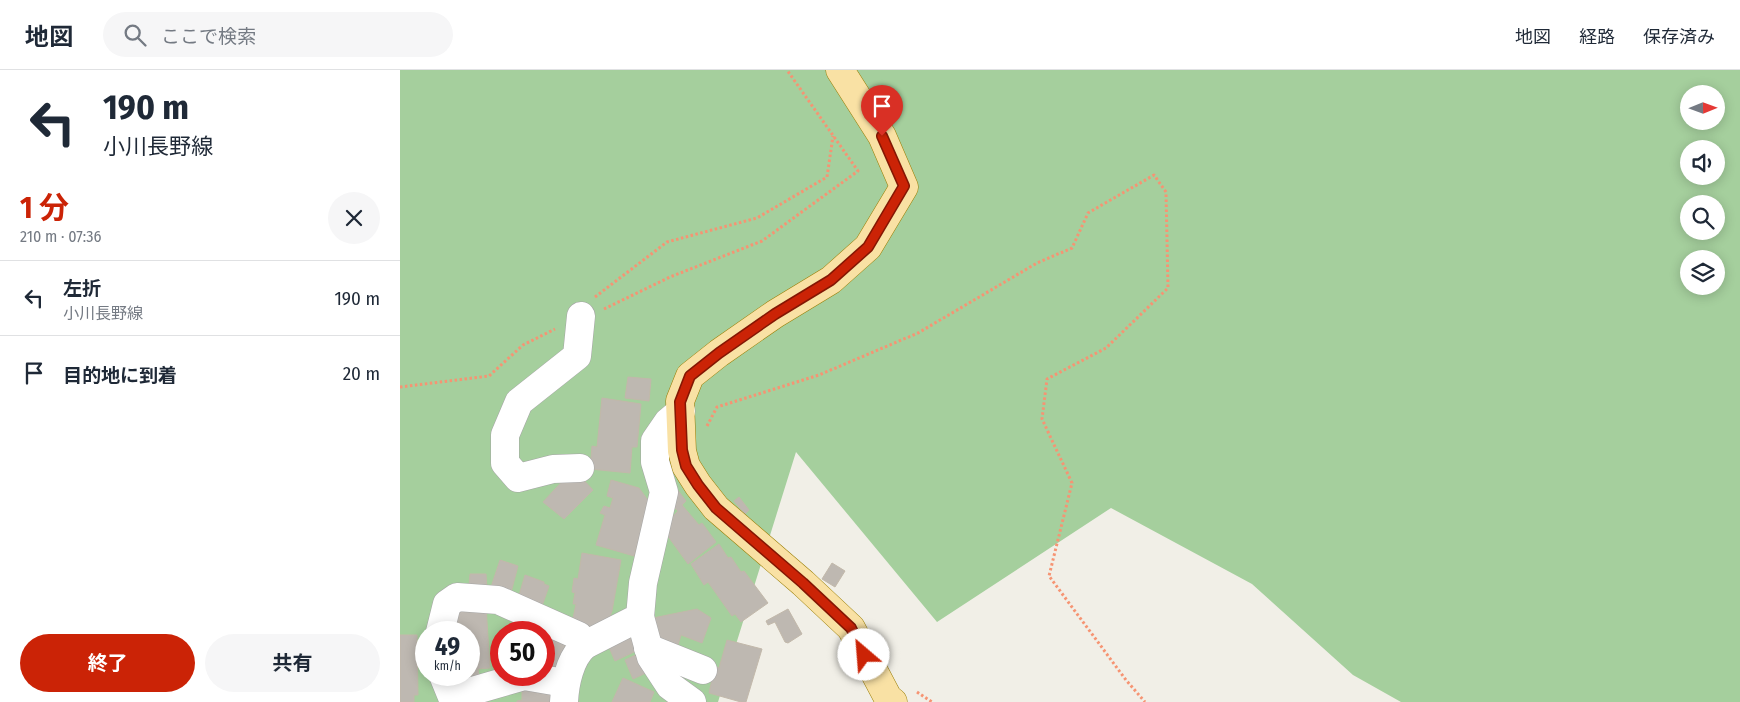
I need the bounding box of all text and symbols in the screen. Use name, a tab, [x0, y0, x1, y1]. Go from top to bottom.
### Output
search box	[103, 12, 453, 57]
icon: search	[121, 21, 149, 49]
text: 地図	[25, 23, 73, 51]
text: ここで検索	[161, 25, 256, 48]
text: 地図	[1515, 26, 1551, 48]
text: 経路	[1579, 26, 1615, 48]
text: 保存済み	[1643, 26, 1715, 48]
pin	[861, 85, 903, 136]
north arrow	[1680, 85, 1725, 130]
map controls	[1680, 85, 1725, 295]
text: 190 m	[103, 86, 189, 128]
icon: left	[20, 90, 85, 155]
icon: arrive	[868, 92, 896, 120]
text: 小川長野線	[103, 133, 213, 160]
button: sound	[1680, 140, 1725, 185]
text: 1 分	[20, 190, 69, 226]
button: close	[328, 192, 380, 244]
button: search	[1680, 195, 1725, 240]
text: 210 m · 07:36	[20, 227, 101, 246]
button: layers	[1680, 250, 1725, 295]
text: 左折	[63, 277, 101, 300]
icon: left	[20, 284, 48, 312]
text: 190 m	[334, 287, 380, 310]
text: 小川長野線	[63, 304, 143, 323]
icon: arrive	[20, 359, 48, 387]
text: 20 m	[343, 362, 380, 385]
text: 目的地に到着	[63, 364, 177, 387]
speed limit sign: 50	[490, 621, 555, 686]
position arrow	[837, 628, 889, 680]
text: 49	[435, 632, 460, 662]
button: 終了	[20, 634, 195, 692]
button: 共有	[205, 634, 380, 692]
text: km/h	[434, 659, 461, 673]

